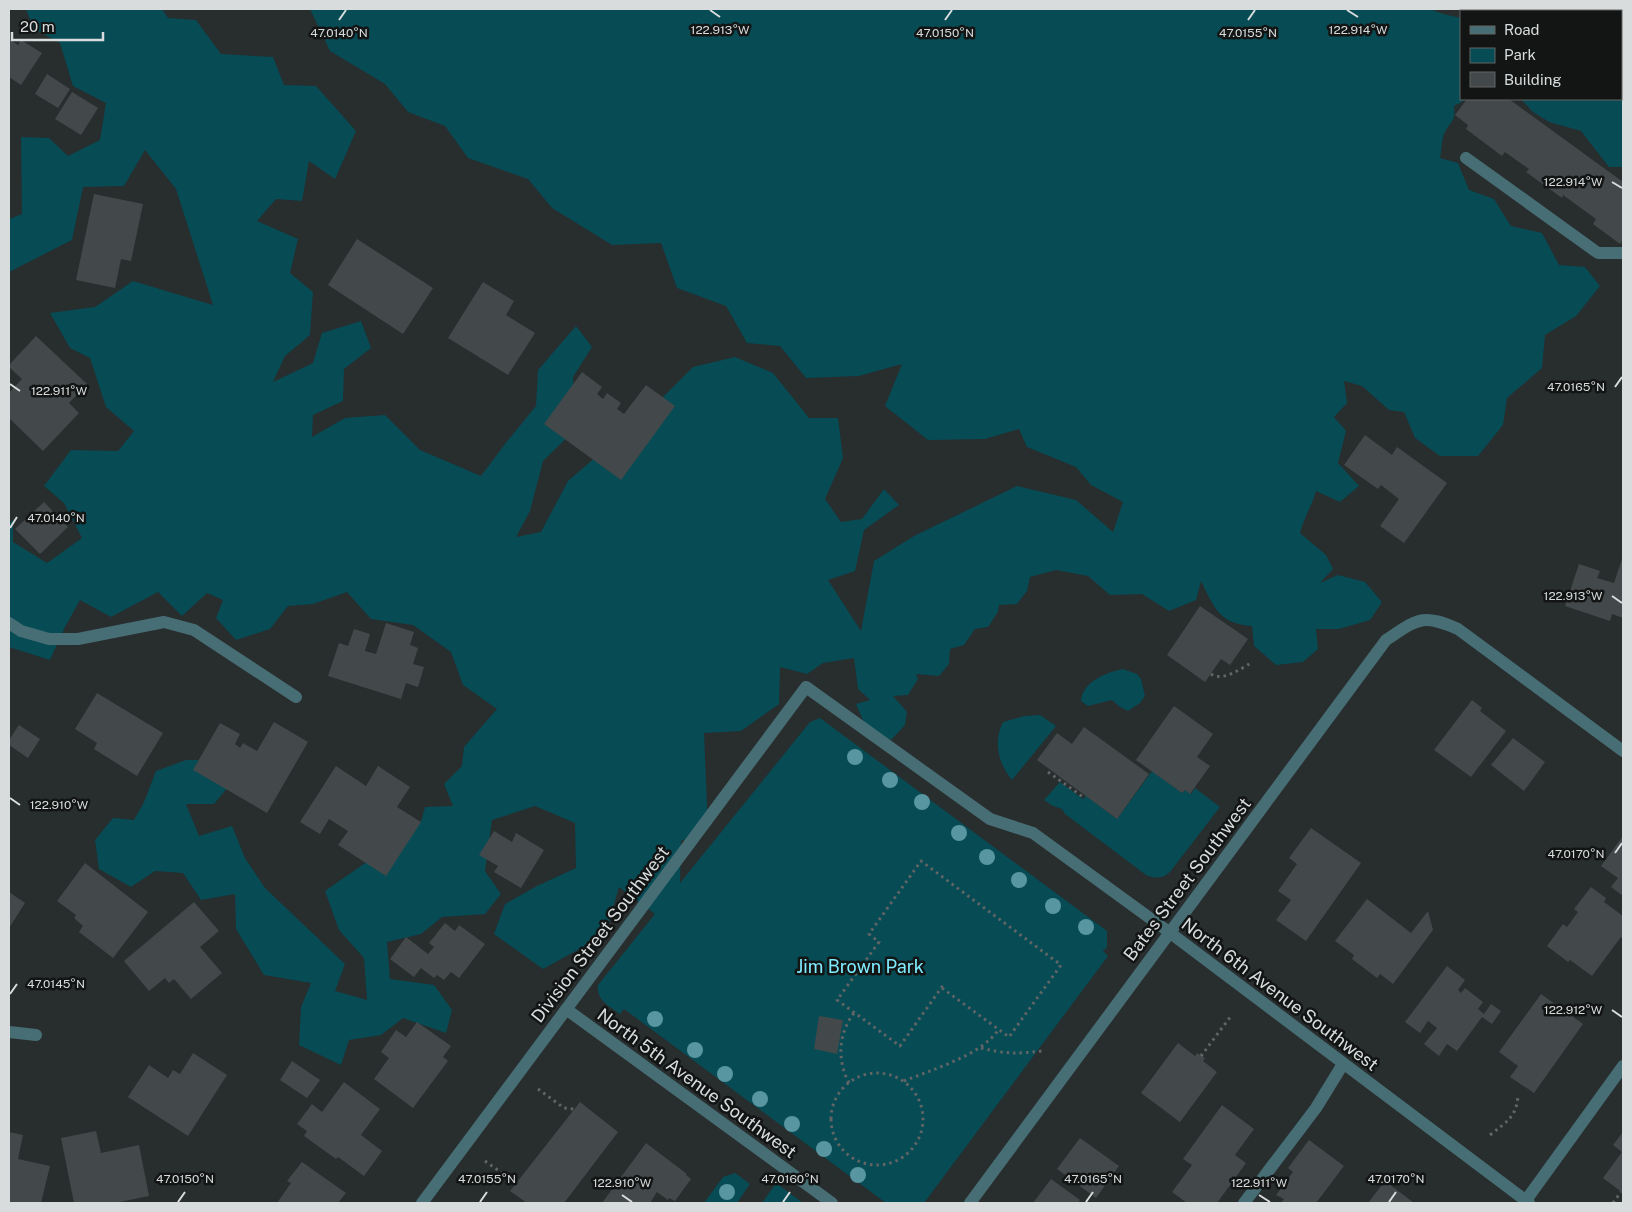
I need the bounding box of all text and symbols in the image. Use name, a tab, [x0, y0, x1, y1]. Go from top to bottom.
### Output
scale bar	[12, 10, 104, 42]
legend	[1460, 10, 1622, 100]
text: 20 m	[20, 18, 55, 35]
text: Road	[1504, 21, 1540, 38]
text: 122.913°W	[691, 23, 750, 37]
text: 122.914°W	[1329, 23, 1388, 37]
text: 47.0140°N	[310, 26, 368, 40]
text: 47.0150°N	[916, 26, 974, 40]
text: 47.0155°N	[1219, 26, 1277, 40]
text: Park	[1504, 46, 1536, 63]
text: Building	[1504, 71, 1562, 88]
text: 122.914°W	[1544, 175, 1603, 189]
text: 47.0165°N	[1547, 380, 1605, 394]
text: 122.911°W	[31, 384, 88, 398]
text: 47.0140°N	[27, 511, 85, 525]
text: 122.913°W	[1544, 589, 1603, 603]
street label: Bates Street Southwest	[1119, 793, 1255, 965]
text: 122.910°W	[30, 798, 89, 812]
street label: Division Street Southwest	[527, 842, 673, 1026]
text: 47.0170°N	[1547, 847, 1605, 861]
street label: North 6th Avenue Southwest	[1178, 913, 1382, 1075]
park label: Jim Brown Park	[796, 956, 924, 977]
text: 47.0145°N	[27, 977, 85, 991]
text: 122.912°W	[1544, 1003, 1603, 1017]
street label: North 5th Avenue Southwest	[593, 1004, 801, 1162]
text: 47.0150°N	[156, 1172, 214, 1186]
text: 47.0155°N	[458, 1172, 516, 1186]
text: 47.0160°N	[761, 1172, 819, 1186]
text: 47.0165°N	[1064, 1172, 1122, 1186]
text: 47.0170°N	[1367, 1172, 1425, 1186]
text: 122.910°W	[593, 1176, 652, 1190]
text: 122.911°W	[1231, 1176, 1288, 1190]

